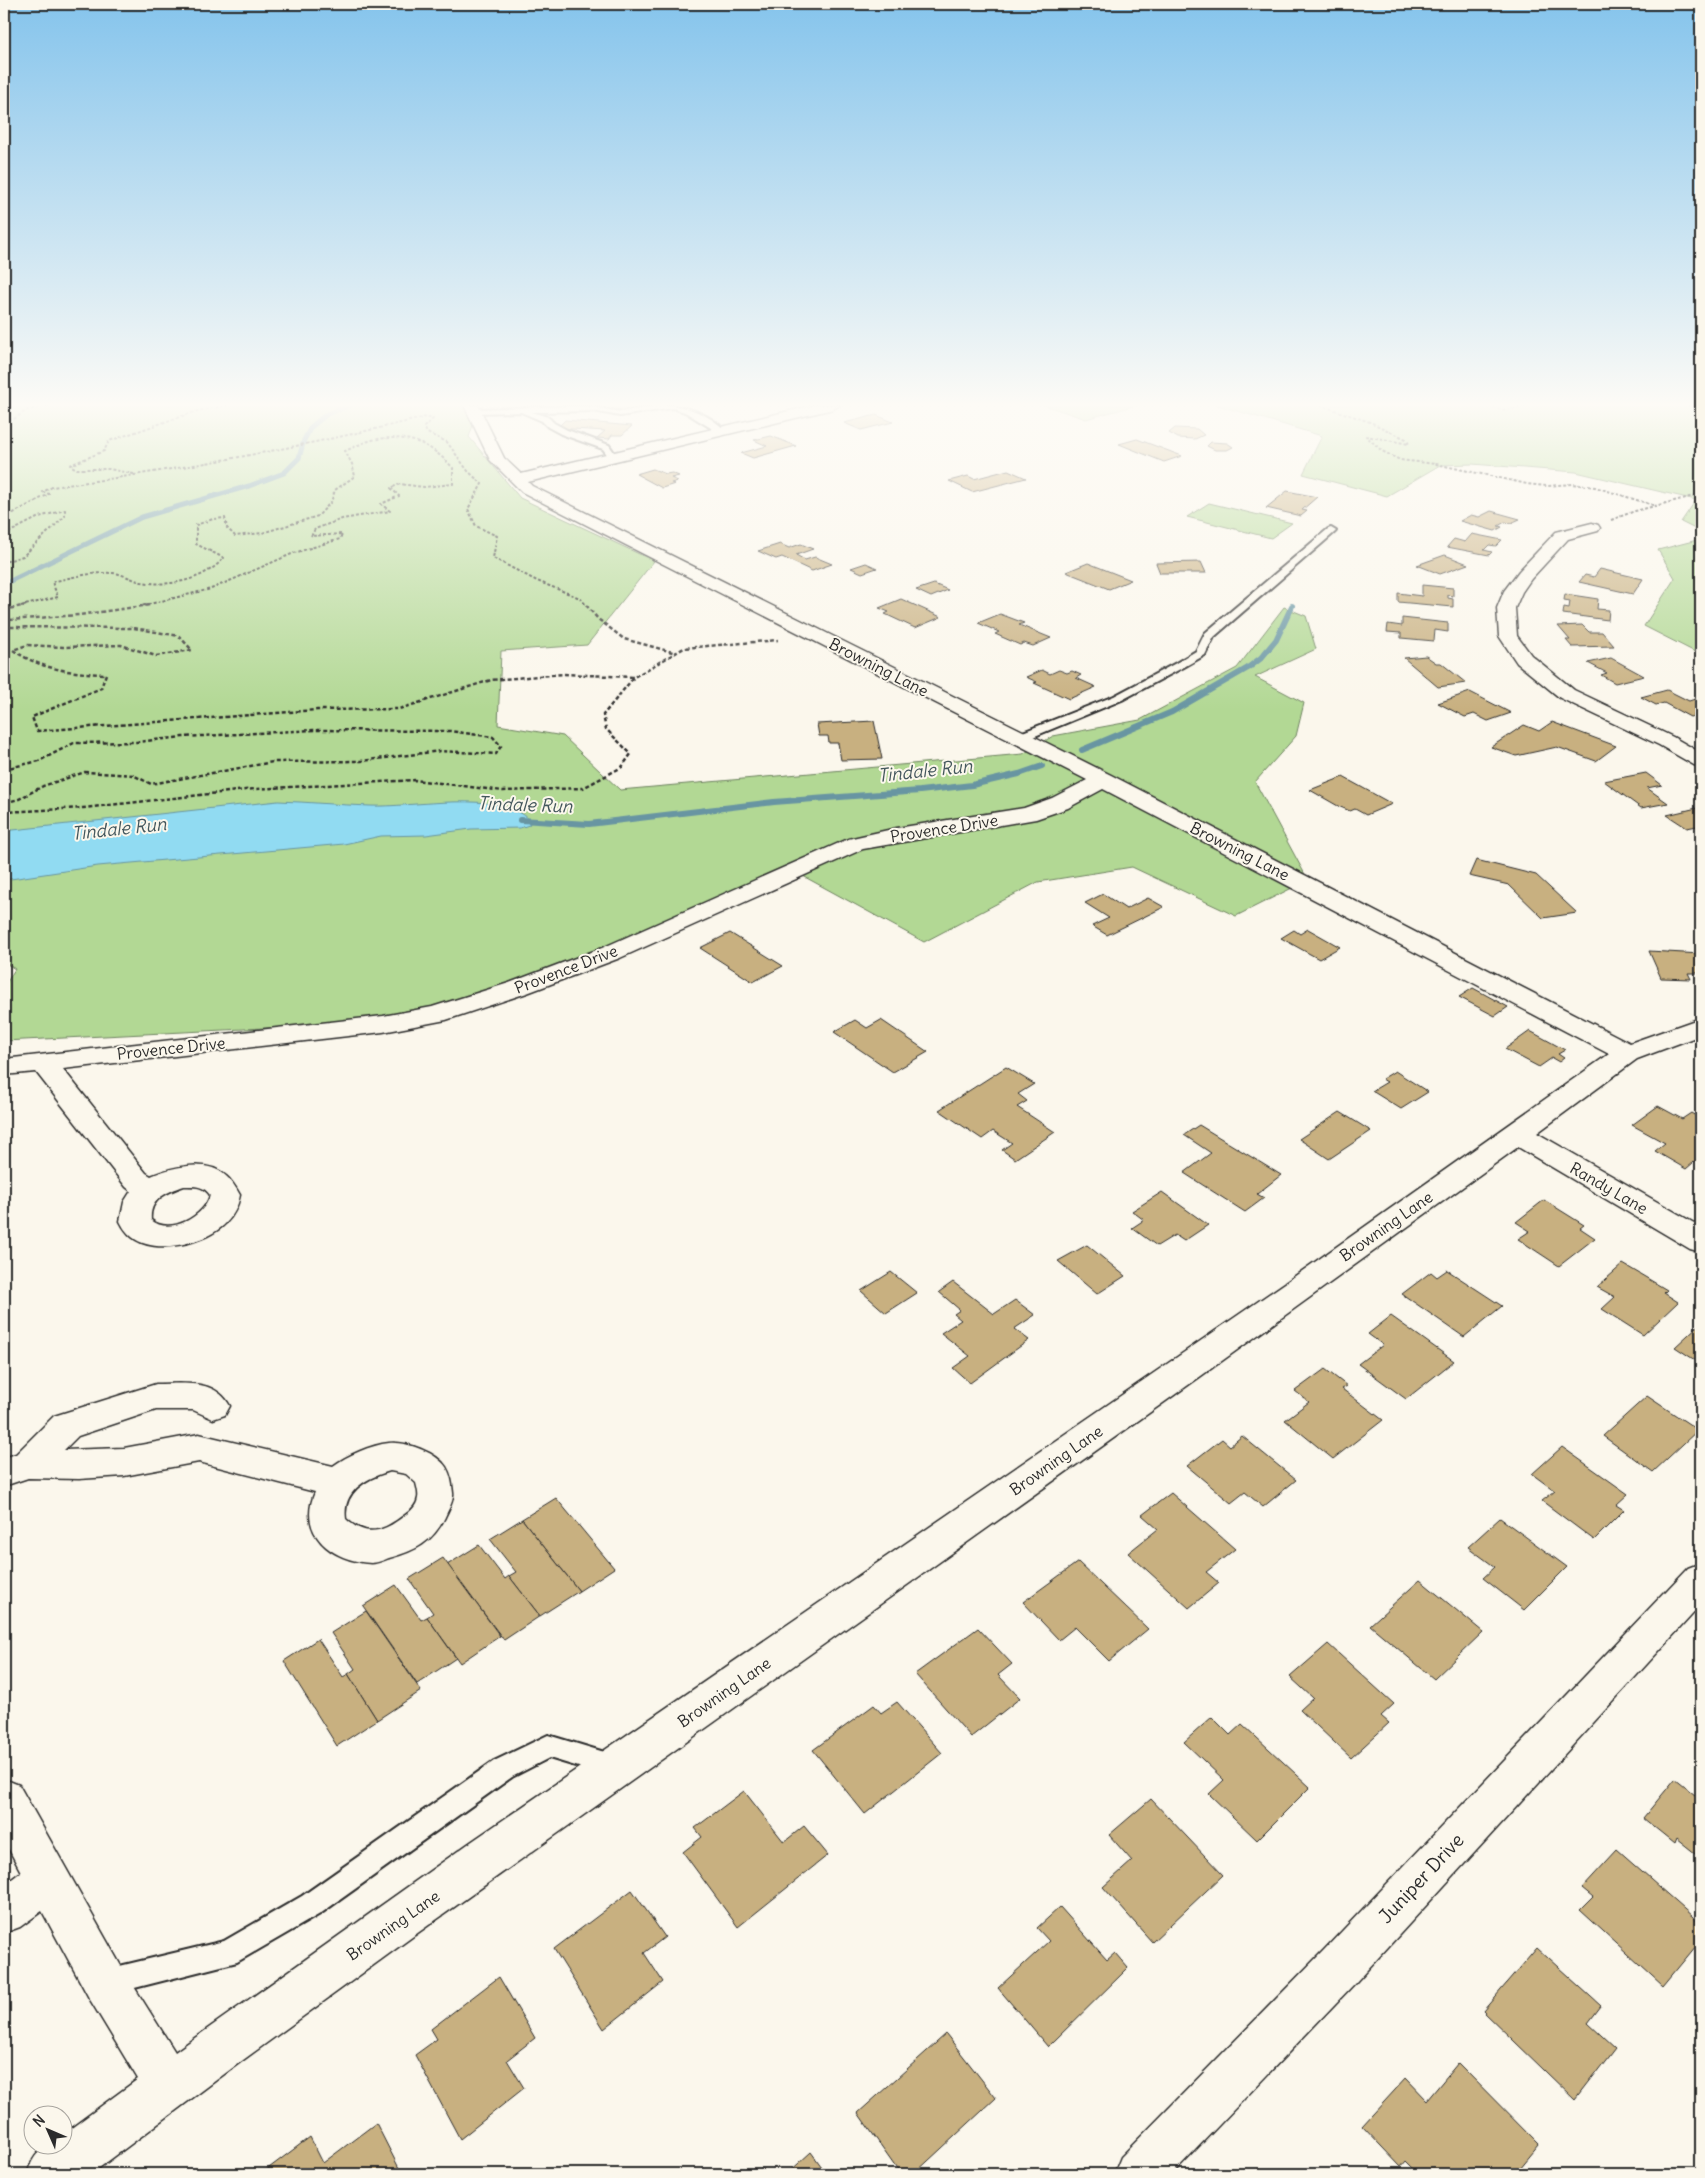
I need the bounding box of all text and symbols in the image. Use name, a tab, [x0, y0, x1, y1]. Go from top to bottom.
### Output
street label: Browning Lane	[826, 633, 932, 701]
water label: Tindale Run	[876, 754, 974, 787]
water label: Tindale Run	[477, 791, 573, 818]
street label: Provence Drive	[889, 810, 999, 846]
water label: Tindale Run	[70, 812, 168, 845]
street label: Browning Lane	[1187, 817, 1293, 885]
street label: Provence Drive	[512, 940, 620, 998]
street label: Provence Drive	[116, 1032, 226, 1064]
street label: Randy Lane	[1567, 1158, 1651, 1218]
street label: Browning Lane	[1336, 1187, 1436, 1265]
street label: Browning Lane	[1006, 1421, 1106, 1499]
street label: Browning Lane	[674, 1653, 774, 1731]
street label: Juniper Drive	[1373, 1828, 1469, 1928]
street label: Browning Lane	[343, 1886, 443, 1964]
north arrow	[22, 2106, 72, 2156]
text: N	[29, 2111, 49, 2131]

